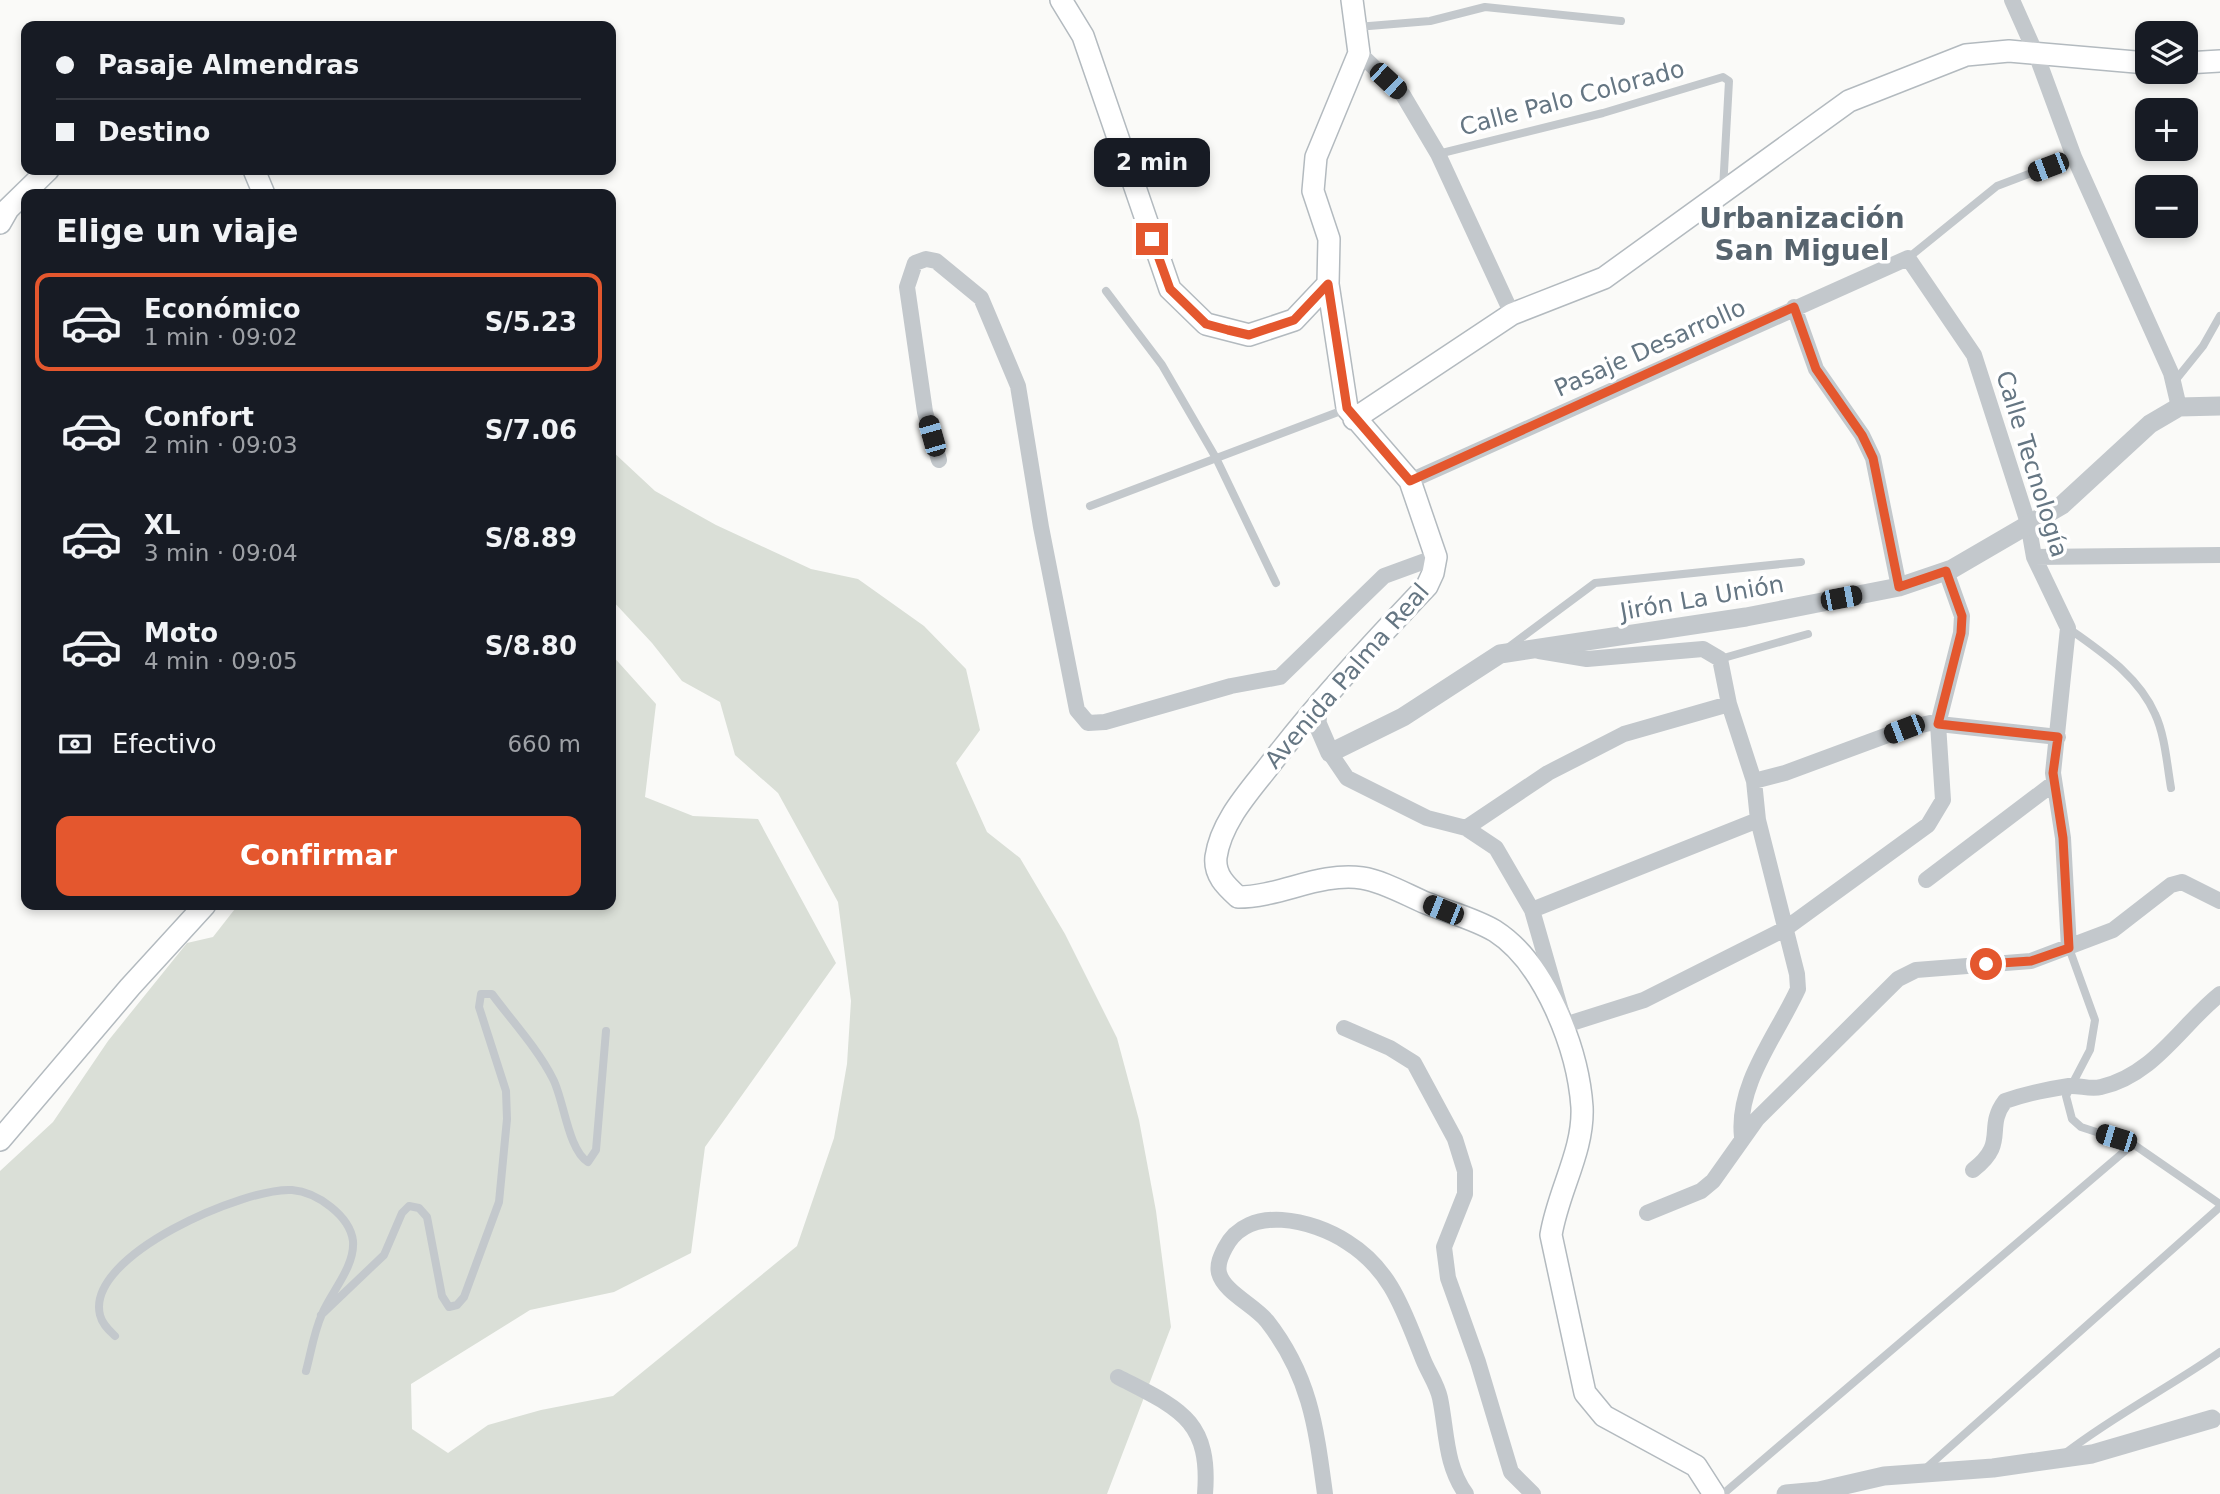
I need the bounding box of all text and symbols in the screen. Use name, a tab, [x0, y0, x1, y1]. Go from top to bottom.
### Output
map controls	[2135, 21, 2198, 238]
button: layers	[2135, 21, 2198, 84]
text: Pasaje Almendras	[98, 50, 359, 80]
street label: Calle Palo Colorado	[1457, 55, 1687, 141]
car	[1366, 59, 1411, 103]
button: +	[2135, 98, 2198, 161]
text: Destino	[98, 117, 210, 147]
callout: 2 min	[1094, 138, 1210, 187]
text: 2 min	[1116, 149, 1188, 175]
car	[2025, 150, 2072, 184]
button: −	[2135, 175, 2198, 238]
district label: Urbanización San Miguel	[1699, 202, 1905, 267]
text: Elige un viaje	[56, 212, 298, 250]
route end	[1136, 223, 1168, 255]
icon: car	[60, 291, 123, 354]
street label: Pasaje Desarrollo	[1550, 293, 1750, 403]
text: Económico	[144, 294, 301, 324]
text: S/5.23	[485, 307, 577, 337]
text: 1 min · 09:02	[144, 324, 298, 350]
street label: Calle Tecnología	[1990, 367, 2074, 561]
icon: car	[60, 399, 123, 462]
text: Confort	[144, 402, 254, 432]
car	[917, 413, 948, 459]
text: S/7.06	[485, 415, 577, 445]
text: 2 min · 09:03	[144, 432, 298, 458]
icon: car	[60, 507, 123, 570]
text: XL	[144, 510, 181, 540]
text: S/8.89	[485, 523, 577, 553]
text: 3 min · 09:04	[144, 540, 298, 566]
street label: Jirón La Unión	[1616, 570, 1786, 627]
street label: Avenida Palma Real	[1259, 578, 1435, 774]
car	[1819, 584, 1864, 612]
icon: car	[60, 615, 123, 678]
text: Moto	[144, 618, 218, 648]
text: S/8.80	[485, 631, 577, 661]
text: 4 min · 09:05	[144, 648, 298, 674]
car	[1881, 712, 1928, 746]
icon: cash	[56, 725, 94, 763]
text: Efectivo	[112, 729, 217, 759]
text: 660 m	[507, 731, 581, 757]
button: Confirmar	[56, 816, 581, 896]
car	[1420, 892, 1467, 928]
route start	[1970, 948, 2002, 980]
car	[2093, 1122, 2140, 1154]

